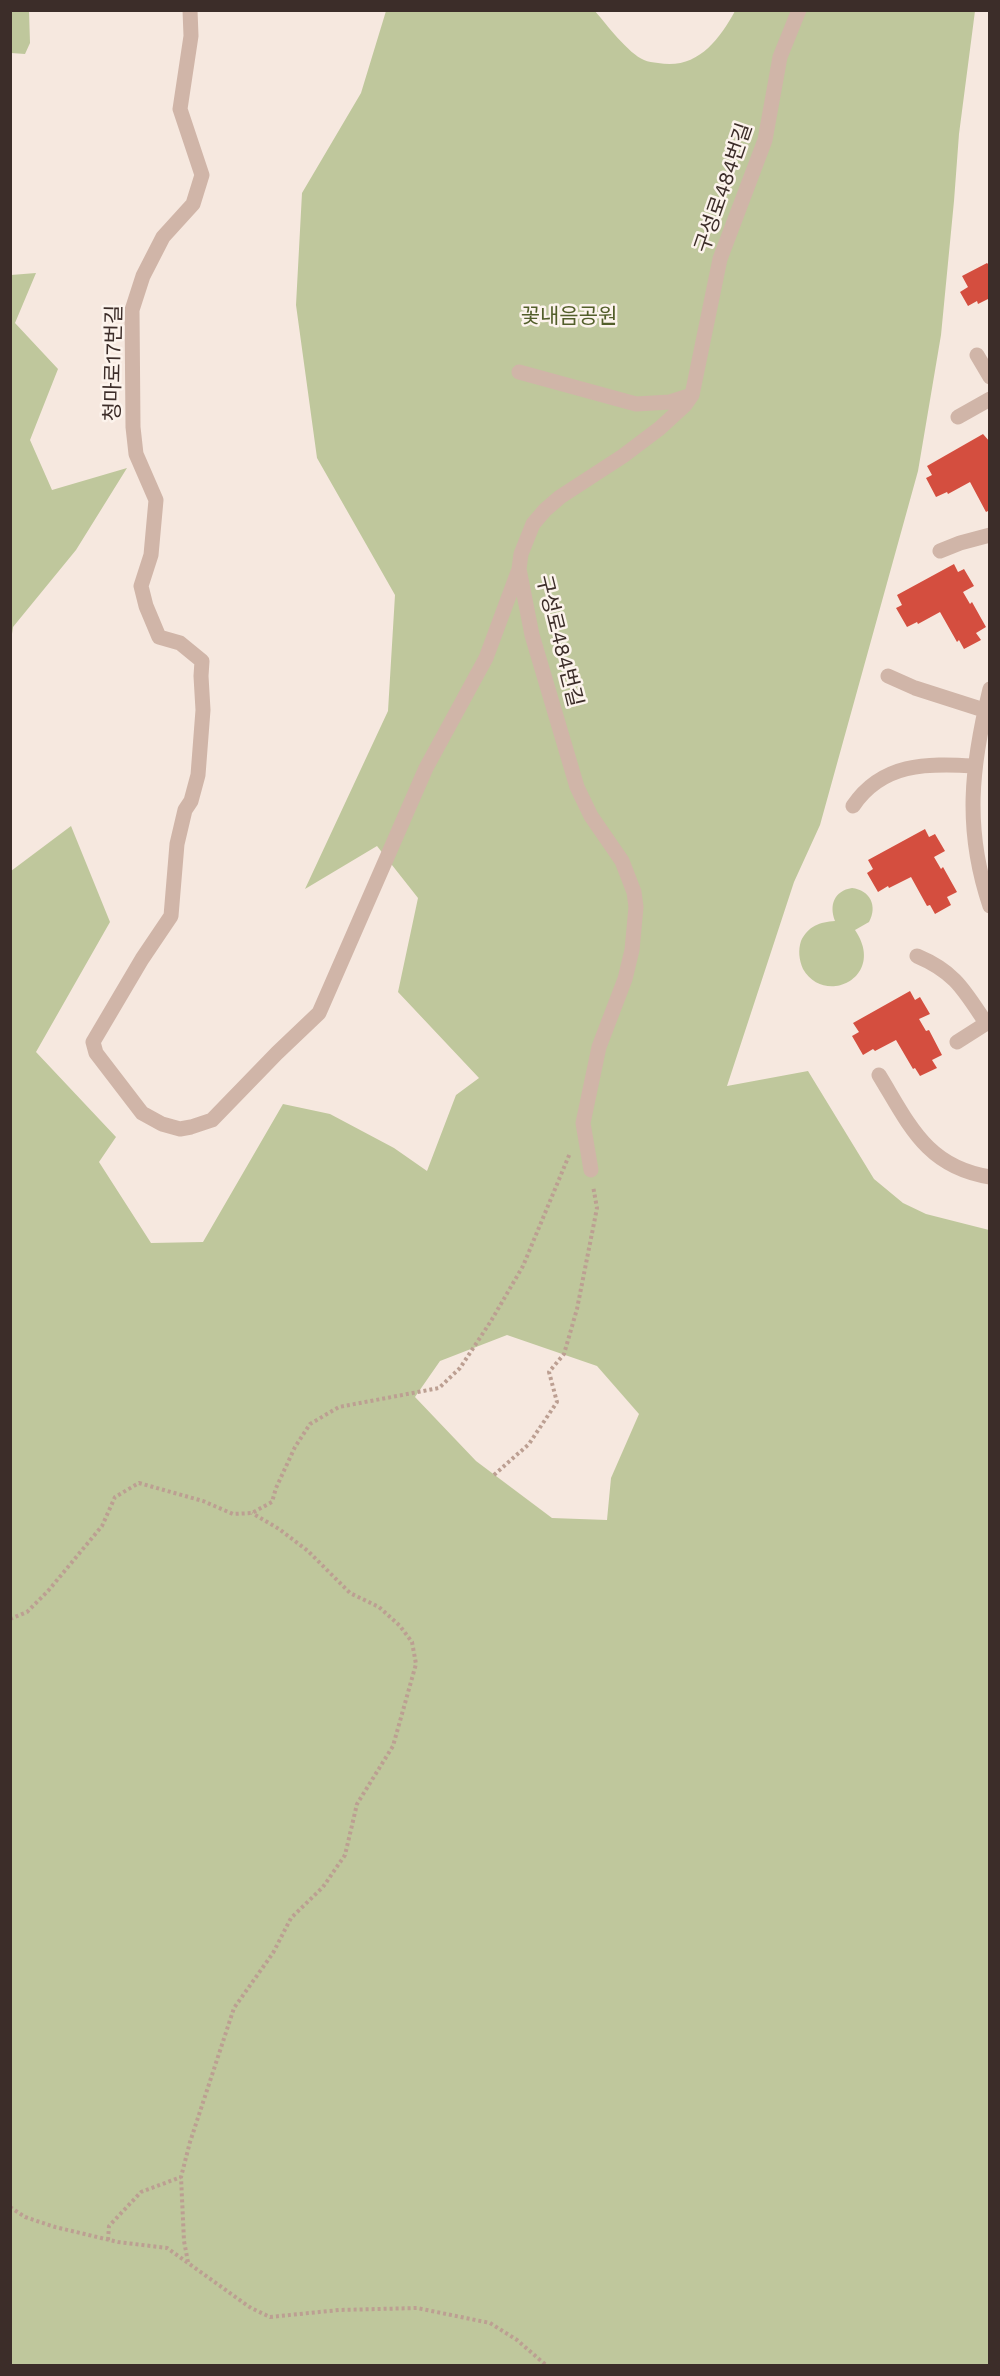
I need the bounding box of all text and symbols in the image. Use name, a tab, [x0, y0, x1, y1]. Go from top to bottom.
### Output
street label: 구성로484번길	[690, 120, 758, 256]
park label: 꽃내음공원	[521, 304, 617, 330]
street label: 청마로17번길	[100, 305, 128, 421]
street label: 구성로484번길	[530, 572, 588, 710]

